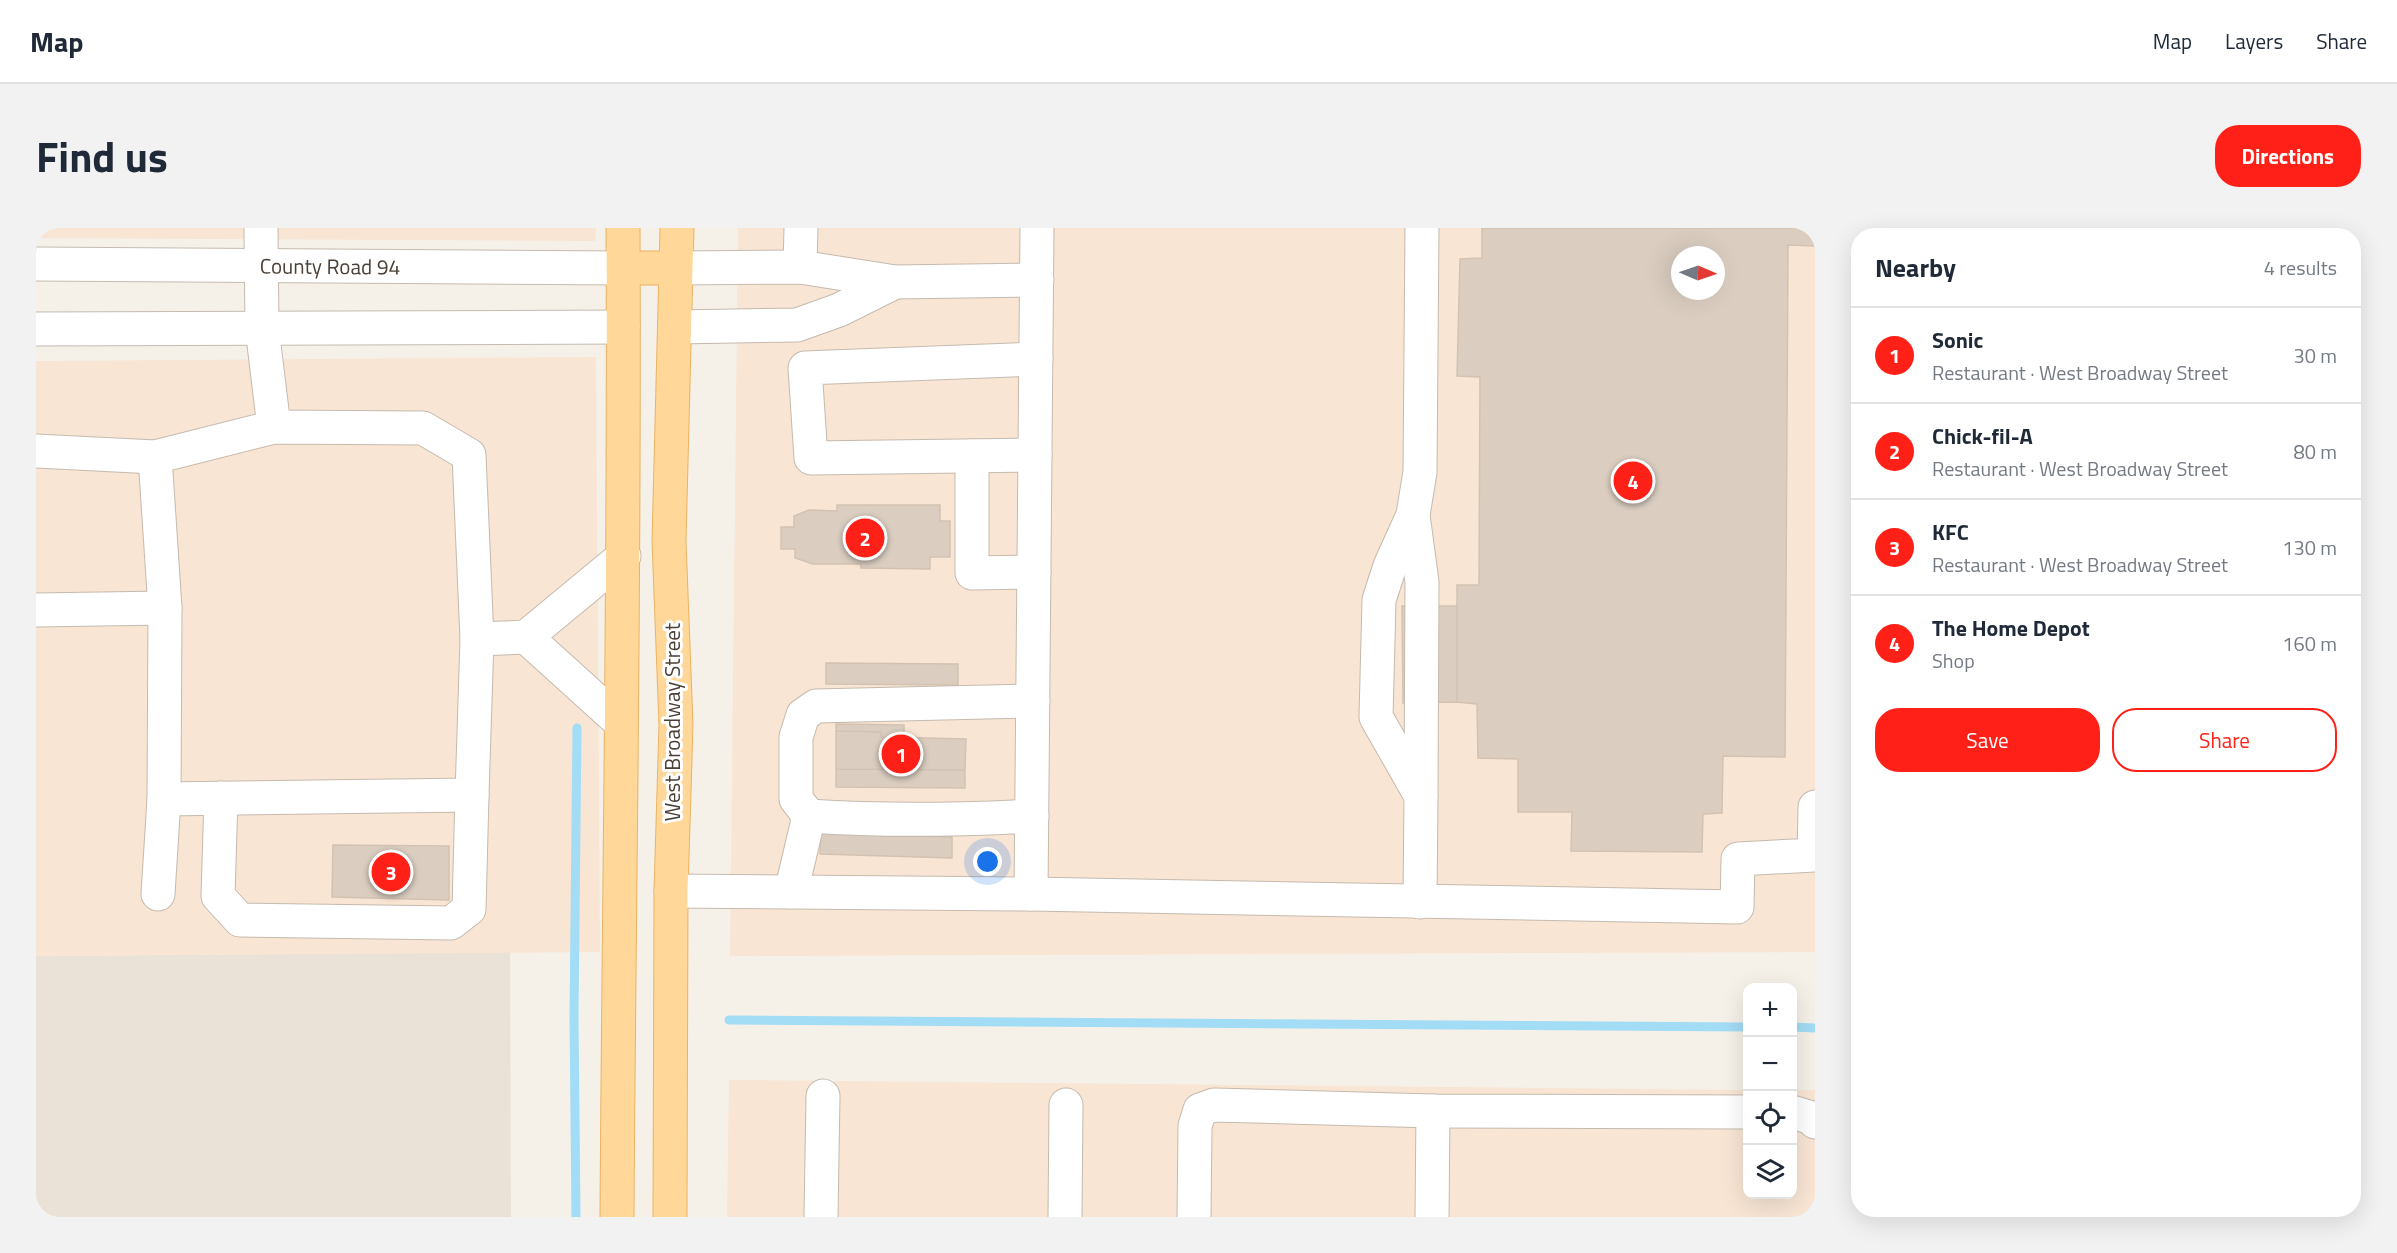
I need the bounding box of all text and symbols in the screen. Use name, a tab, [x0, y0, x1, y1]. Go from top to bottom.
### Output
text: Map	[30, 20, 84, 63]
text: Map	[2153, 25, 2192, 57]
text: Layers	[2225, 25, 2283, 57]
text: Share	[2316, 25, 2367, 57]
text: Find us	[36, 124, 168, 188]
button: Directions	[2215, 125, 2361, 187]
north arrow	[1671, 246, 1725, 300]
text: Nearby	[1875, 248, 1956, 287]
street label: County Road 94	[260, 250, 400, 282]
text: 4 results	[2264, 252, 2337, 283]
text: Sonic	[1932, 323, 1983, 357]
text: 1	[1889, 340, 1900, 371]
text: 30 m	[2293, 340, 2337, 371]
text: Restaurant · West Broadway Street	[1932, 357, 2228, 388]
text: Chick-fil-A	[1932, 419, 2033, 453]
text: 2	[1889, 436, 1900, 467]
text: 80 m	[2293, 436, 2337, 467]
text: Restaurant · West Broadway Street	[1932, 453, 2228, 484]
pin: 4	[1614, 458, 1652, 504]
text: KFC	[1932, 515, 1969, 549]
pin: 2	[846, 516, 884, 560]
text: 3	[1889, 532, 1900, 563]
text: 130 m	[2282, 532, 2337, 563]
text: Restaurant · West Broadway Street	[1932, 549, 2228, 580]
text: The Home Depot	[1932, 611, 2090, 645]
street label: West Broadway Street	[656, 622, 688, 821]
text: 4	[1889, 628, 1900, 659]
text: 160 m	[2282, 628, 2337, 659]
text: Shop	[1932, 645, 1975, 676]
button: Save	[1875, 708, 2100, 772]
button: Share	[2112, 708, 2337, 772]
pin: 1	[882, 732, 920, 776]
your location	[973, 847, 1002, 876]
pin: 3	[372, 850, 410, 894]
map controls	[1743, 983, 1797, 1199]
button: +	[1743, 983, 1797, 1037]
button: −	[1743, 1037, 1797, 1091]
button: locate	[1743, 1091, 1797, 1145]
button: layers	[1743, 1145, 1797, 1199]

